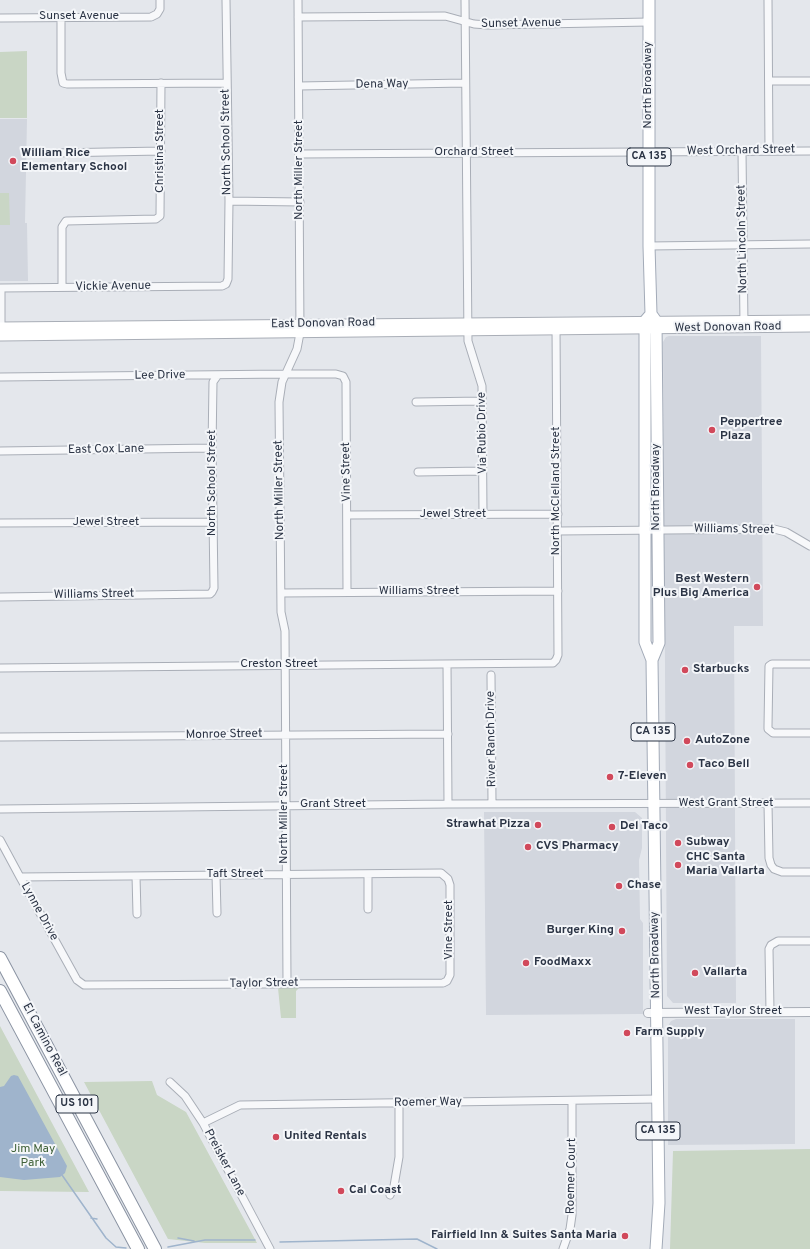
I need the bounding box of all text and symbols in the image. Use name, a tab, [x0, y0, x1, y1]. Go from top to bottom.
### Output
street label: Sunset Avenue	[39, 10, 119, 24]
street label: Sunset Avenue	[481, 16, 561, 32]
street label: North Broadway	[642, 41, 656, 129]
street label: Dena Way	[355, 77, 409, 93]
street label: North School Street	[219, 89, 235, 195]
street label: Christina Street	[154, 109, 168, 193]
street label: North Miller Street	[293, 120, 307, 220]
street label: West Orchard Street	[687, 143, 795, 159]
street label: Orchard Street	[434, 146, 514, 160]
place label: William Rice Elementary School	[21, 147, 127, 175]
road number: CA 135	[627, 148, 671, 166]
marker: William Rice Elementary School	[8, 156, 18, 166]
street label: North Lincoln Street	[735, 184, 751, 294]
street label: Vickie Avenue	[75, 279, 151, 295]
street label: East Donovan Road	[271, 316, 375, 332]
street label: West Donovan Road	[674, 320, 782, 336]
street label: Lee Drive	[134, 368, 186, 384]
street label: Via Rubio Drive	[475, 392, 491, 474]
place label: Peppertree Plaza	[720, 416, 782, 444]
marker: Peppertree Plaza	[707, 425, 717, 435]
street label: North McClelland Street	[550, 427, 564, 555]
street label: North School Street	[206, 430, 220, 536]
street label: North Miller Street	[272, 440, 288, 540]
street label: East Cox Lane	[68, 442, 144, 458]
street label: Vine Street	[339, 442, 355, 502]
street label: North Broadway	[650, 443, 664, 531]
street label: Jewel Street	[420, 508, 486, 522]
street label: Jewel Street	[73, 516, 139, 530]
street label: Williams Street	[694, 522, 774, 538]
place label: Best Western Plus Big America	[653, 573, 749, 601]
marker: Best Western Plus Big America	[752, 582, 762, 592]
street label: Williams Street	[379, 585, 459, 599]
street label: Williams Street	[54, 587, 134, 603]
street label: Creston Street	[240, 658, 318, 672]
place label: Starbucks	[693, 663, 749, 677]
marker: Starbucks	[680, 665, 690, 675]
street label: River Ranch Drive	[484, 691, 500, 787]
road number: CA 135	[631, 723, 675, 741]
street label: Monroe Street	[185, 727, 263, 743]
place label: AutoZone	[695, 734, 750, 748]
marker: AutoZone	[682, 736, 692, 746]
place label: Taco Bell	[698, 758, 749, 772]
marker: Taco Bell	[685, 760, 695, 770]
street label: North Miller Street	[278, 764, 292, 864]
place label: 7-Eleven	[618, 770, 667, 784]
marker: 7-Eleven	[605, 772, 615, 782]
street label: West Grant Street	[678, 797, 774, 811]
street label: Grant Street	[300, 798, 366, 812]
place label: Strawhat Pizza	[446, 818, 530, 832]
marker: Strawhat Pizza	[533, 820, 543, 830]
place label: Del Taco	[620, 820, 668, 834]
marker: Del Taco	[607, 822, 617, 832]
place label: Subway	[686, 836, 730, 850]
marker: Subway	[673, 838, 683, 848]
place label: CVS Pharmacy	[536, 840, 619, 854]
marker: CVS Pharmacy	[523, 842, 533, 852]
place label: CHC Santa Maria Vallarta	[686, 851, 765, 879]
marker: CHC Santa Maria Vallarta	[673, 860, 683, 870]
street label: Taft Street	[206, 868, 264, 882]
place label: Chase	[627, 879, 661, 893]
street label: Lynne Drive	[17, 880, 61, 944]
marker: Chase	[614, 881, 624, 891]
street label: Vine Street	[443, 900, 457, 960]
street label: North Broadway	[648, 911, 664, 999]
place label: Burger King	[546, 924, 614, 938]
marker: Burger King	[617, 926, 627, 936]
place label: FoodMaxx	[534, 956, 591, 970]
marker: FoodMaxx	[521, 958, 531, 968]
place label: Vallarta	[703, 966, 747, 980]
marker: Vallarta	[690, 968, 700, 978]
street label: Taylor Street	[229, 976, 299, 992]
street label: El Camino Real	[19, 1001, 69, 1079]
street label: West Taylor Street	[684, 1005, 782, 1019]
place label: Farm Supply	[635, 1026, 705, 1040]
marker: Farm Supply	[622, 1028, 632, 1038]
road number: US 101	[56, 1095, 98, 1113]
street label: Roemer Way	[394, 1095, 462, 1111]
road number: CA 135	[636, 1122, 680, 1140]
street label: Preisker Lane	[200, 1127, 248, 1199]
place label: United Rentals	[284, 1130, 367, 1144]
marker: United Rentals	[271, 1132, 281, 1142]
street label: Roemer Court	[564, 1138, 580, 1214]
park label: Jim May Park	[11, 1143, 55, 1171]
place label: Cal Coast	[349, 1184, 401, 1198]
marker: Cal Coast	[336, 1186, 346, 1196]
place label: Fairfield Inn & Suites Santa Maria	[431, 1229, 617, 1243]
marker: Fairfield Inn & Suites Santa Maria	[620, 1231, 630, 1241]

